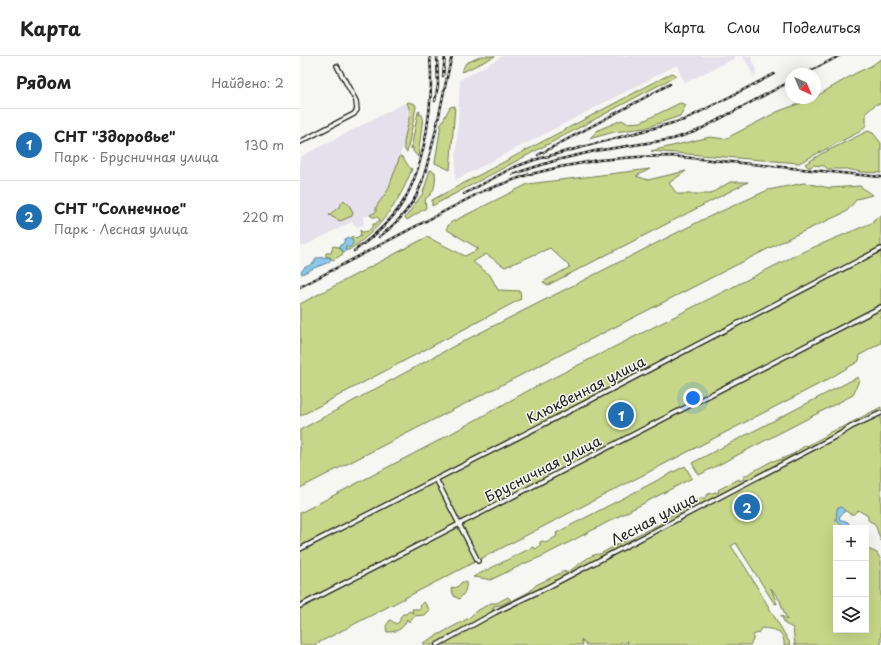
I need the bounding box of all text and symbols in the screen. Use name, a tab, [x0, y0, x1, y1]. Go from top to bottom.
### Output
text: Карта	[20, 14, 81, 42]
text: Карта	[664, 17, 705, 38]
text: Слои	[727, 17, 760, 38]
text: Поделиться	[782, 17, 861, 38]
north arrow	[785, 68, 821, 104]
text: Рядом	[16, 69, 71, 95]
text: Найдено: 2	[211, 73, 284, 92]
text: СНТ "Здоровье"	[54, 124, 176, 147]
text: 1	[26, 135, 32, 154]
text: 130 m	[245, 135, 284, 154]
text: Парк · Брусничная улица	[54, 147, 219, 166]
text: СНТ "Солнечное"	[54, 196, 186, 219]
text: 2	[24, 207, 34, 226]
text: 220 m	[242, 207, 284, 226]
text: Парк · Лесная улица	[54, 219, 188, 238]
street label: Клюквенная улица	[523, 350, 649, 429]
your location	[683, 388, 703, 408]
pin: 1	[608, 400, 634, 430]
street label: Брусничная улица	[481, 430, 605, 507]
street label: Лесная улица	[607, 487, 701, 550]
pin: 2	[734, 492, 760, 522]
map controls	[833, 525, 869, 633]
button: +	[833, 525, 869, 561]
button: −	[833, 561, 869, 597]
button: layers	[833, 597, 869, 633]

